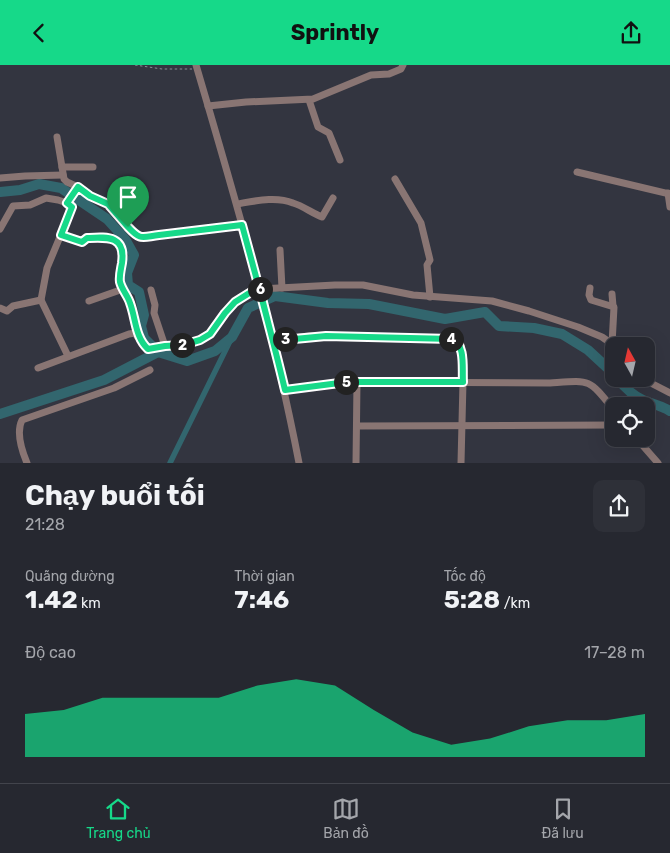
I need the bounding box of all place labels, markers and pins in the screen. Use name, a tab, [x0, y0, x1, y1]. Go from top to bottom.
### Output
pin	[107, 176, 149, 227]
pin: 6	[248, 277, 272, 301]
pin: 3	[272, 327, 298, 351]
pin: 4	[438, 327, 464, 351]
pin: 2	[170, 333, 194, 357]
pin: 5	[334, 369, 358, 395]

